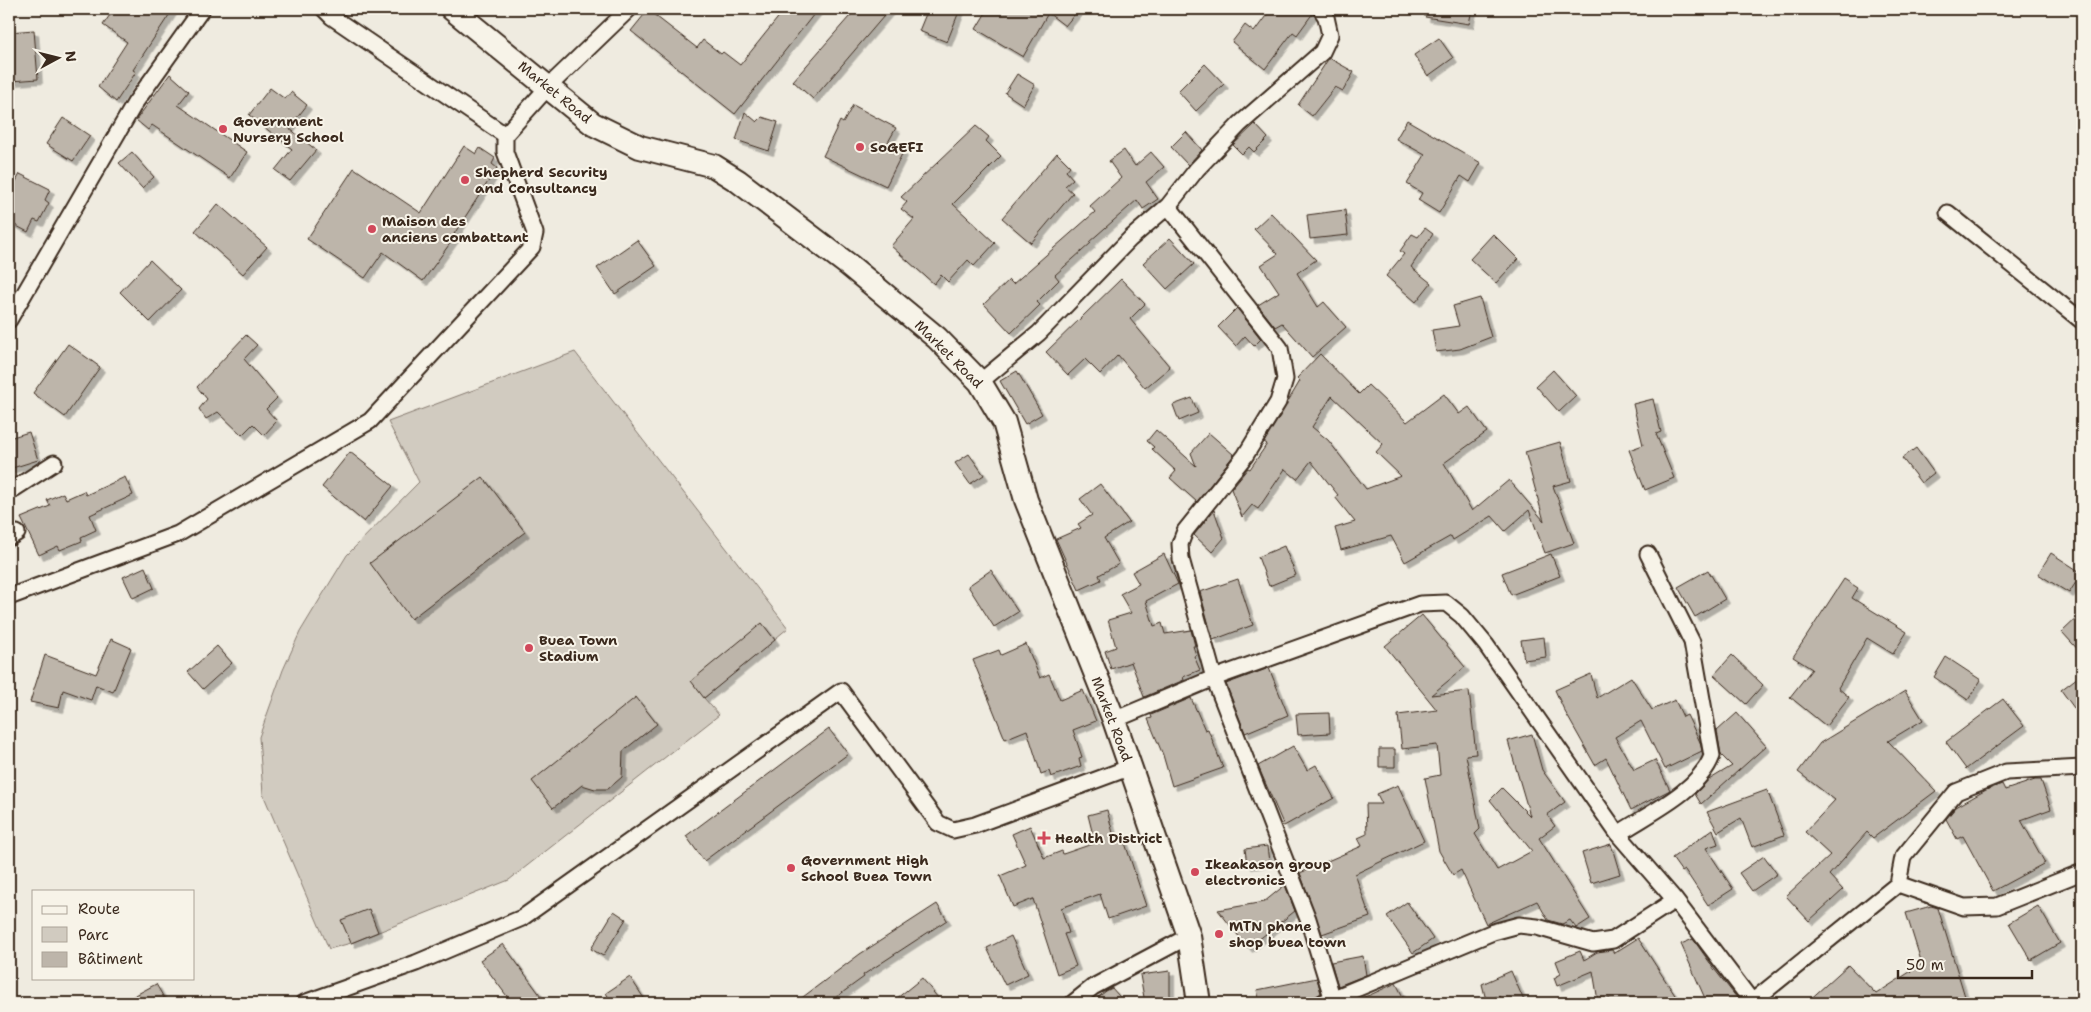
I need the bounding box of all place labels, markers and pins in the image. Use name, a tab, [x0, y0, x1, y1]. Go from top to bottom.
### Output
place label: Government Nursery School	[233, 112, 344, 146]
marker: Government Nursery School	[217, 123, 229, 135]
place label: SoGEFI	[870, 138, 924, 156]
marker: SoGEFI	[854, 141, 866, 153]
place label: Shepherd Security and Consultancy	[475, 163, 608, 197]
marker: Shepherd Security and Consultancy	[459, 174, 471, 186]
place label: Maison des anciens combattant	[382, 212, 529, 246]
marker: Maison des anciens combattant	[366, 223, 378, 235]
place label: Buea Town Stadium	[539, 631, 617, 665]
marker: Buea Town Stadium	[523, 642, 535, 654]
place label: Health District	[1055, 829, 1163, 847]
marker: Health District	[1037, 831, 1051, 845]
place label: Government High School Buea Town	[801, 851, 932, 885]
place label: Ikeakason group electronics	[1205, 855, 1331, 889]
marker: Government High School Buea Town	[785, 862, 797, 874]
marker: Ikeakason group electronics	[1189, 866, 1201, 878]
place label: MTN phone shop buea town	[1229, 917, 1346, 951]
marker: MTN phone shop buea town	[1213, 928, 1225, 940]

